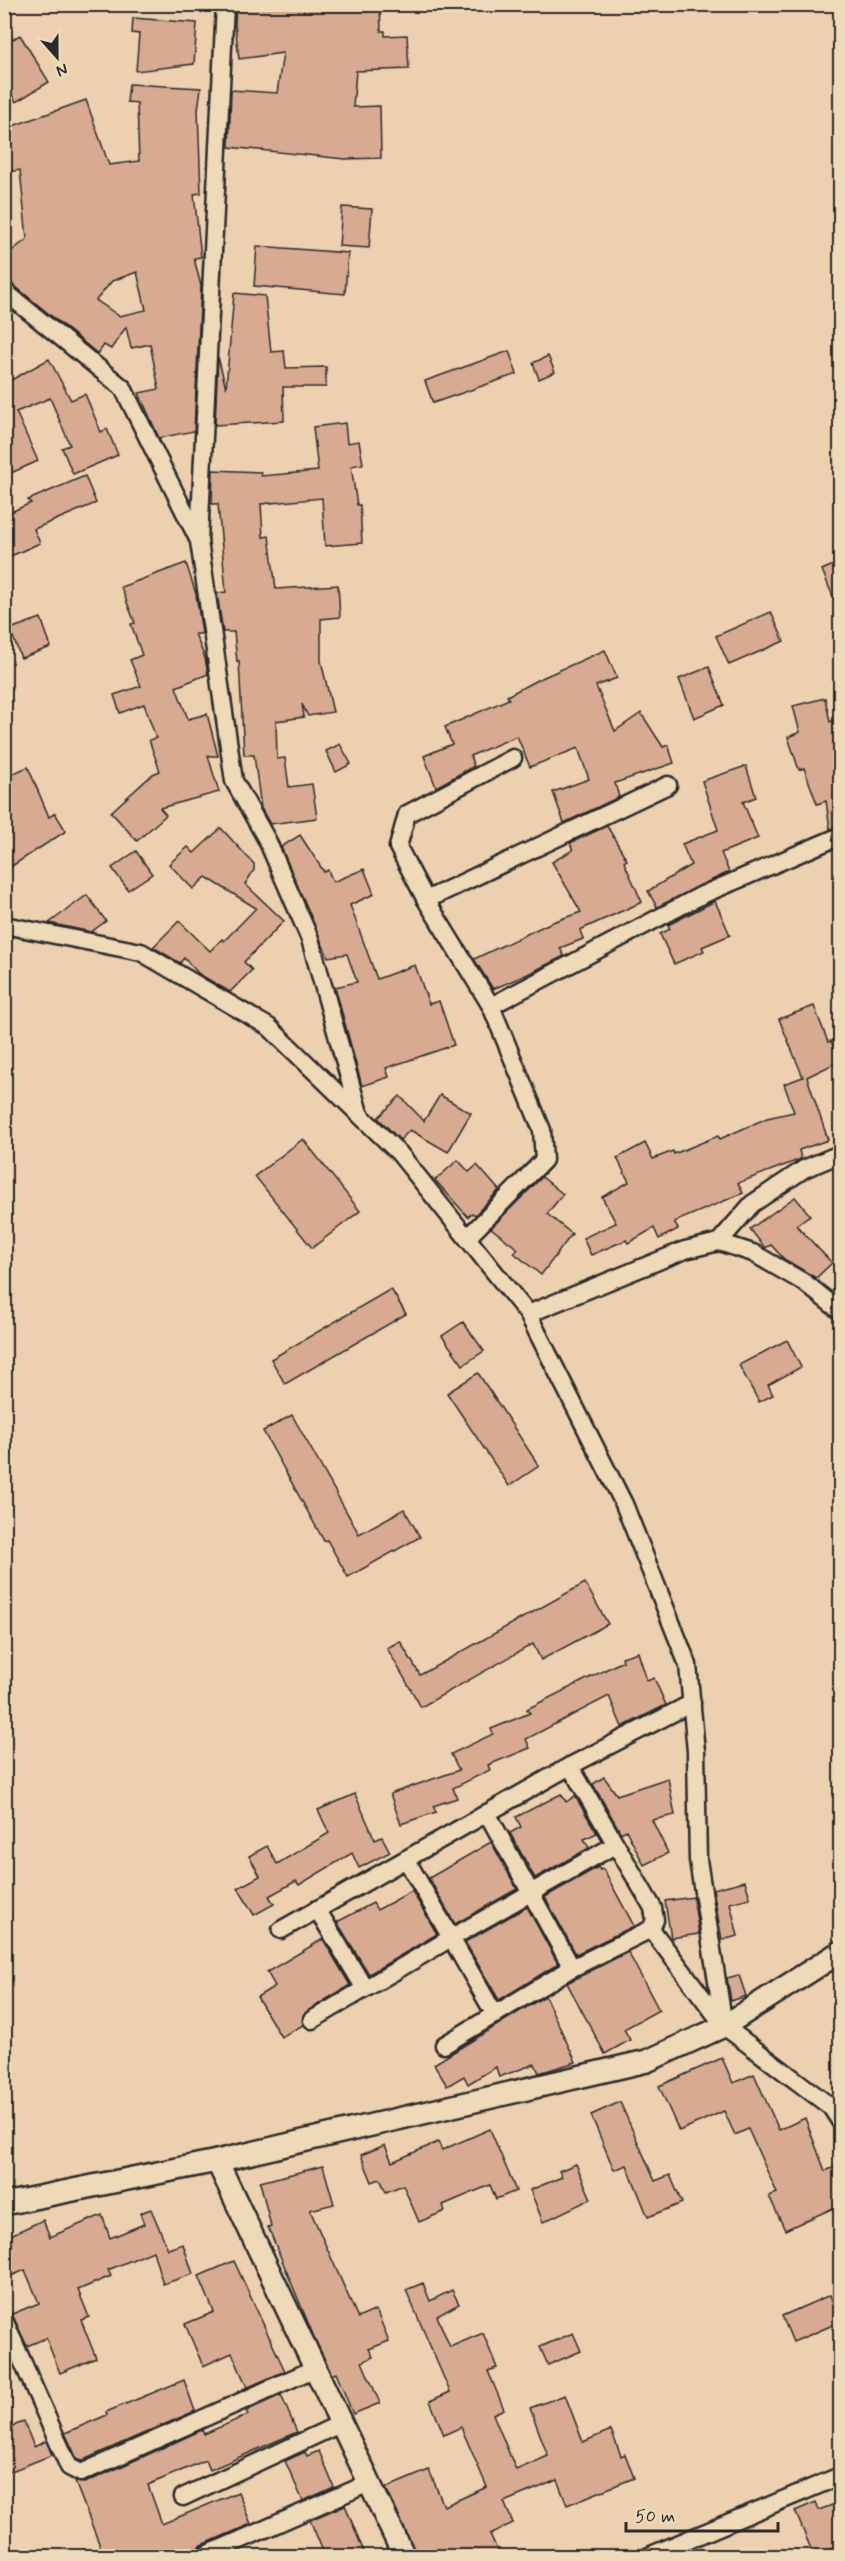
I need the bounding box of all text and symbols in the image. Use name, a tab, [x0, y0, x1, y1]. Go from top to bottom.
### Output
north arrow	[27, 27, 87, 87]
text: N	[53, 58, 71, 81]
scale bar	[626, 2495, 778, 2533]
text: 50 m	[635, 2505, 675, 2529]

